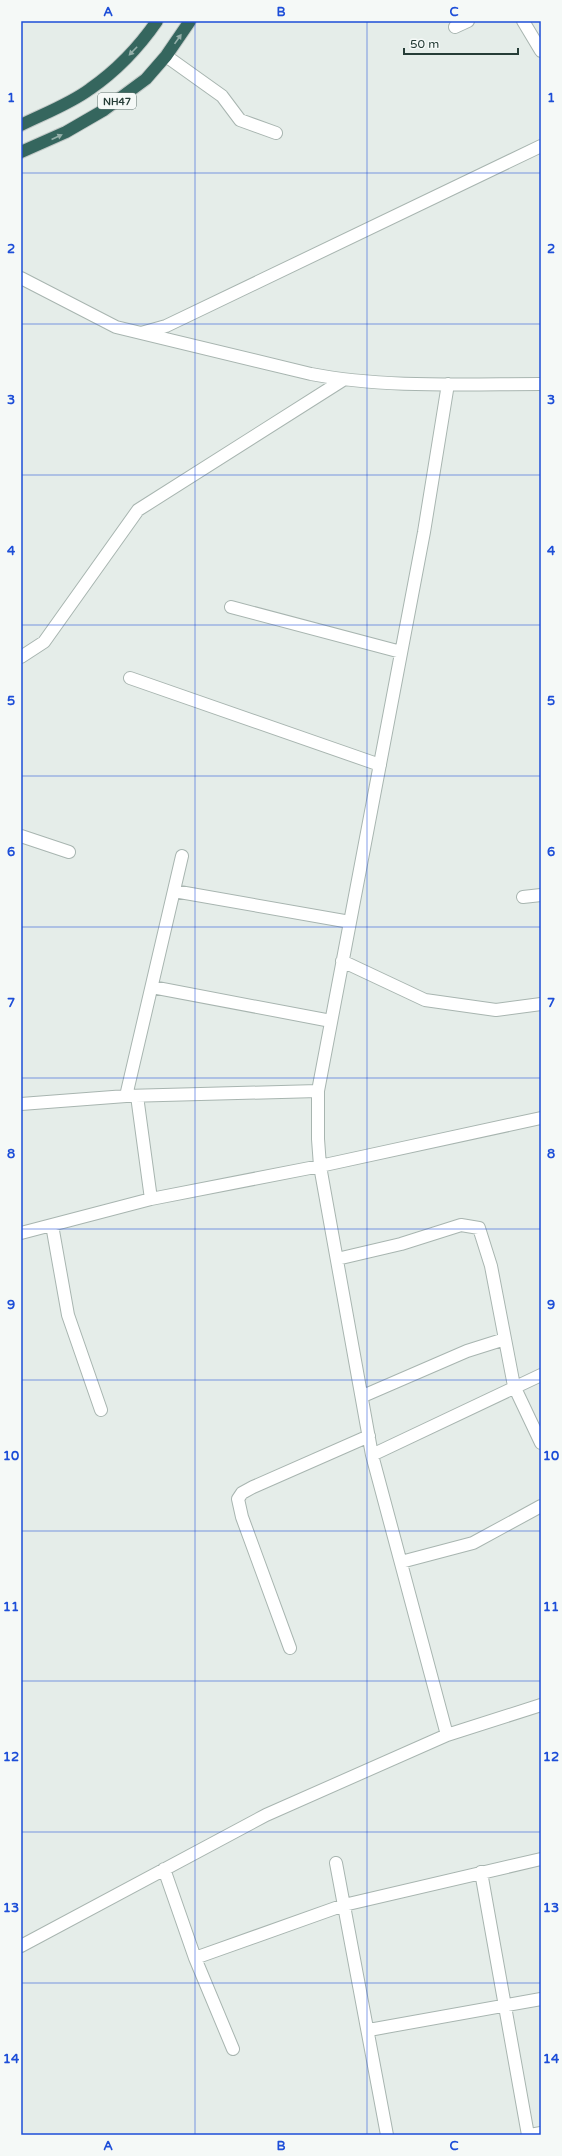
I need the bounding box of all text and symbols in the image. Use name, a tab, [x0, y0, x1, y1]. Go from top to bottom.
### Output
text: A	[103, 4, 113, 20]
text: B	[276, 4, 286, 20]
text: C	[449, 4, 459, 20]
scale bar	[404, 30, 518, 56]
one-way arrow	[174, 33, 182, 44]
text: 50 m	[410, 37, 439, 51]
one-way arrow	[128, 46, 138, 56]
text: 1	[7, 90, 15, 106]
text: 1	[547, 90, 555, 106]
road number: NH47	[98, 93, 136, 109]
one-way arrow	[51, 134, 62, 140]
text: 2	[7, 241, 15, 257]
text: 2	[547, 241, 555, 257]
text: 3	[7, 392, 15, 408]
text: 3	[547, 392, 555, 408]
text: 4	[7, 543, 16, 559]
text: 4	[547, 543, 556, 559]
text: 5	[7, 693, 15, 709]
text: 5	[547, 693, 555, 709]
text: 6	[7, 844, 15, 860]
text: 6	[547, 844, 555, 860]
text: 7	[7, 995, 15, 1011]
text: 7	[547, 995, 555, 1011]
text: 8	[7, 1146, 15, 1162]
text: 8	[547, 1146, 555, 1162]
text: 9	[7, 1297, 15, 1313]
text: 9	[547, 1297, 555, 1313]
text: 10	[3, 1448, 19, 1464]
text: 10	[543, 1448, 559, 1464]
text: 11	[3, 1599, 19, 1615]
text: 11	[543, 1599, 559, 1615]
text: 12	[3, 1749, 19, 1765]
text: 12	[543, 1749, 559, 1765]
text: 13	[3, 1900, 19, 1916]
text: 13	[543, 1900, 559, 1916]
text: 14	[3, 2051, 20, 2067]
text: 14	[543, 2051, 560, 2067]
text: A	[103, 2138, 113, 2154]
text: B	[276, 2138, 286, 2154]
text: C	[449, 2138, 459, 2154]

